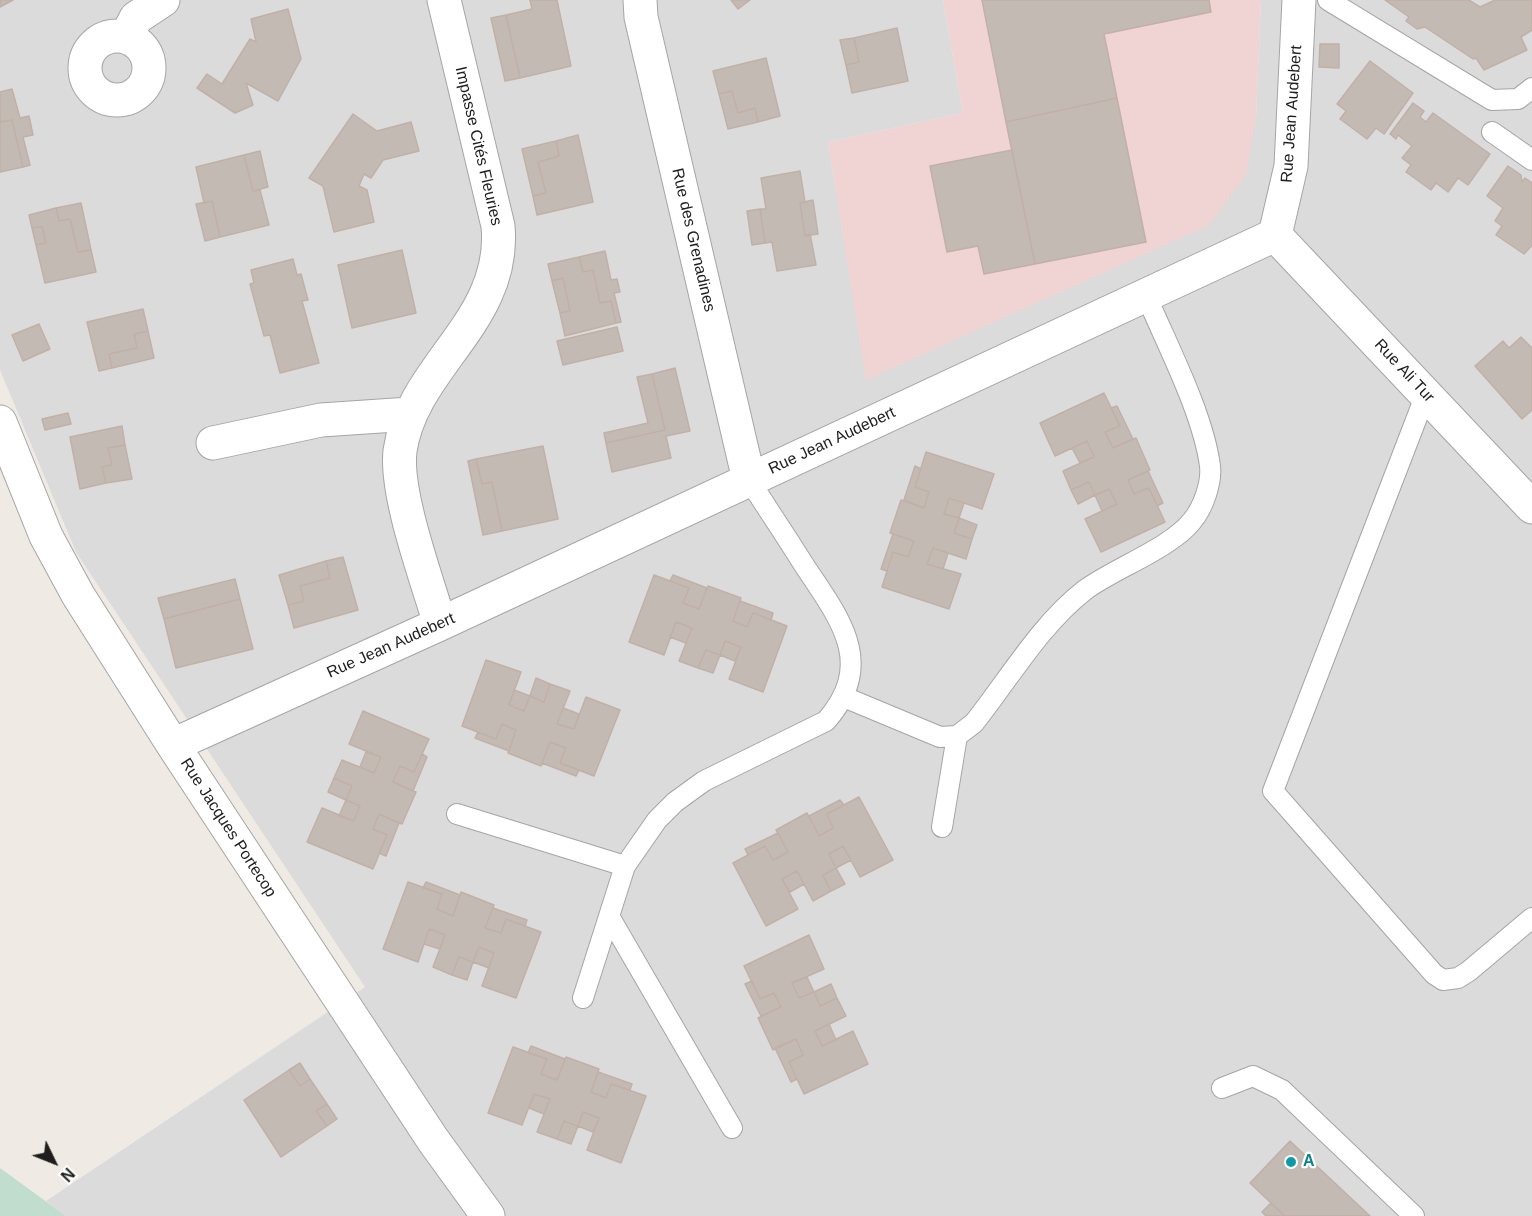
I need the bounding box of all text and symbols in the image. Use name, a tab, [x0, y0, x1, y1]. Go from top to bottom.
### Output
street label: Rue Jean Audebert	[1278, 45, 1306, 183]
street label: Impasse Cités Fleuries	[450, 65, 506, 227]
street label: Rue des Grenadines	[667, 166, 719, 314]
street label: Rue Ali Tur	[1370, 335, 1438, 407]
street label: Rue Jean Audebert	[765, 403, 899, 479]
street label: Rue Jean Audebert	[324, 609, 458, 683]
street label: Rue Jacques Portecop	[176, 755, 280, 901]
north arrow	[24, 1132, 84, 1192]
place label: A	[1303, 1152, 1315, 1172]
marker: A	[1284, 1155, 1298, 1169]
text: N	[57, 1165, 78, 1185]

